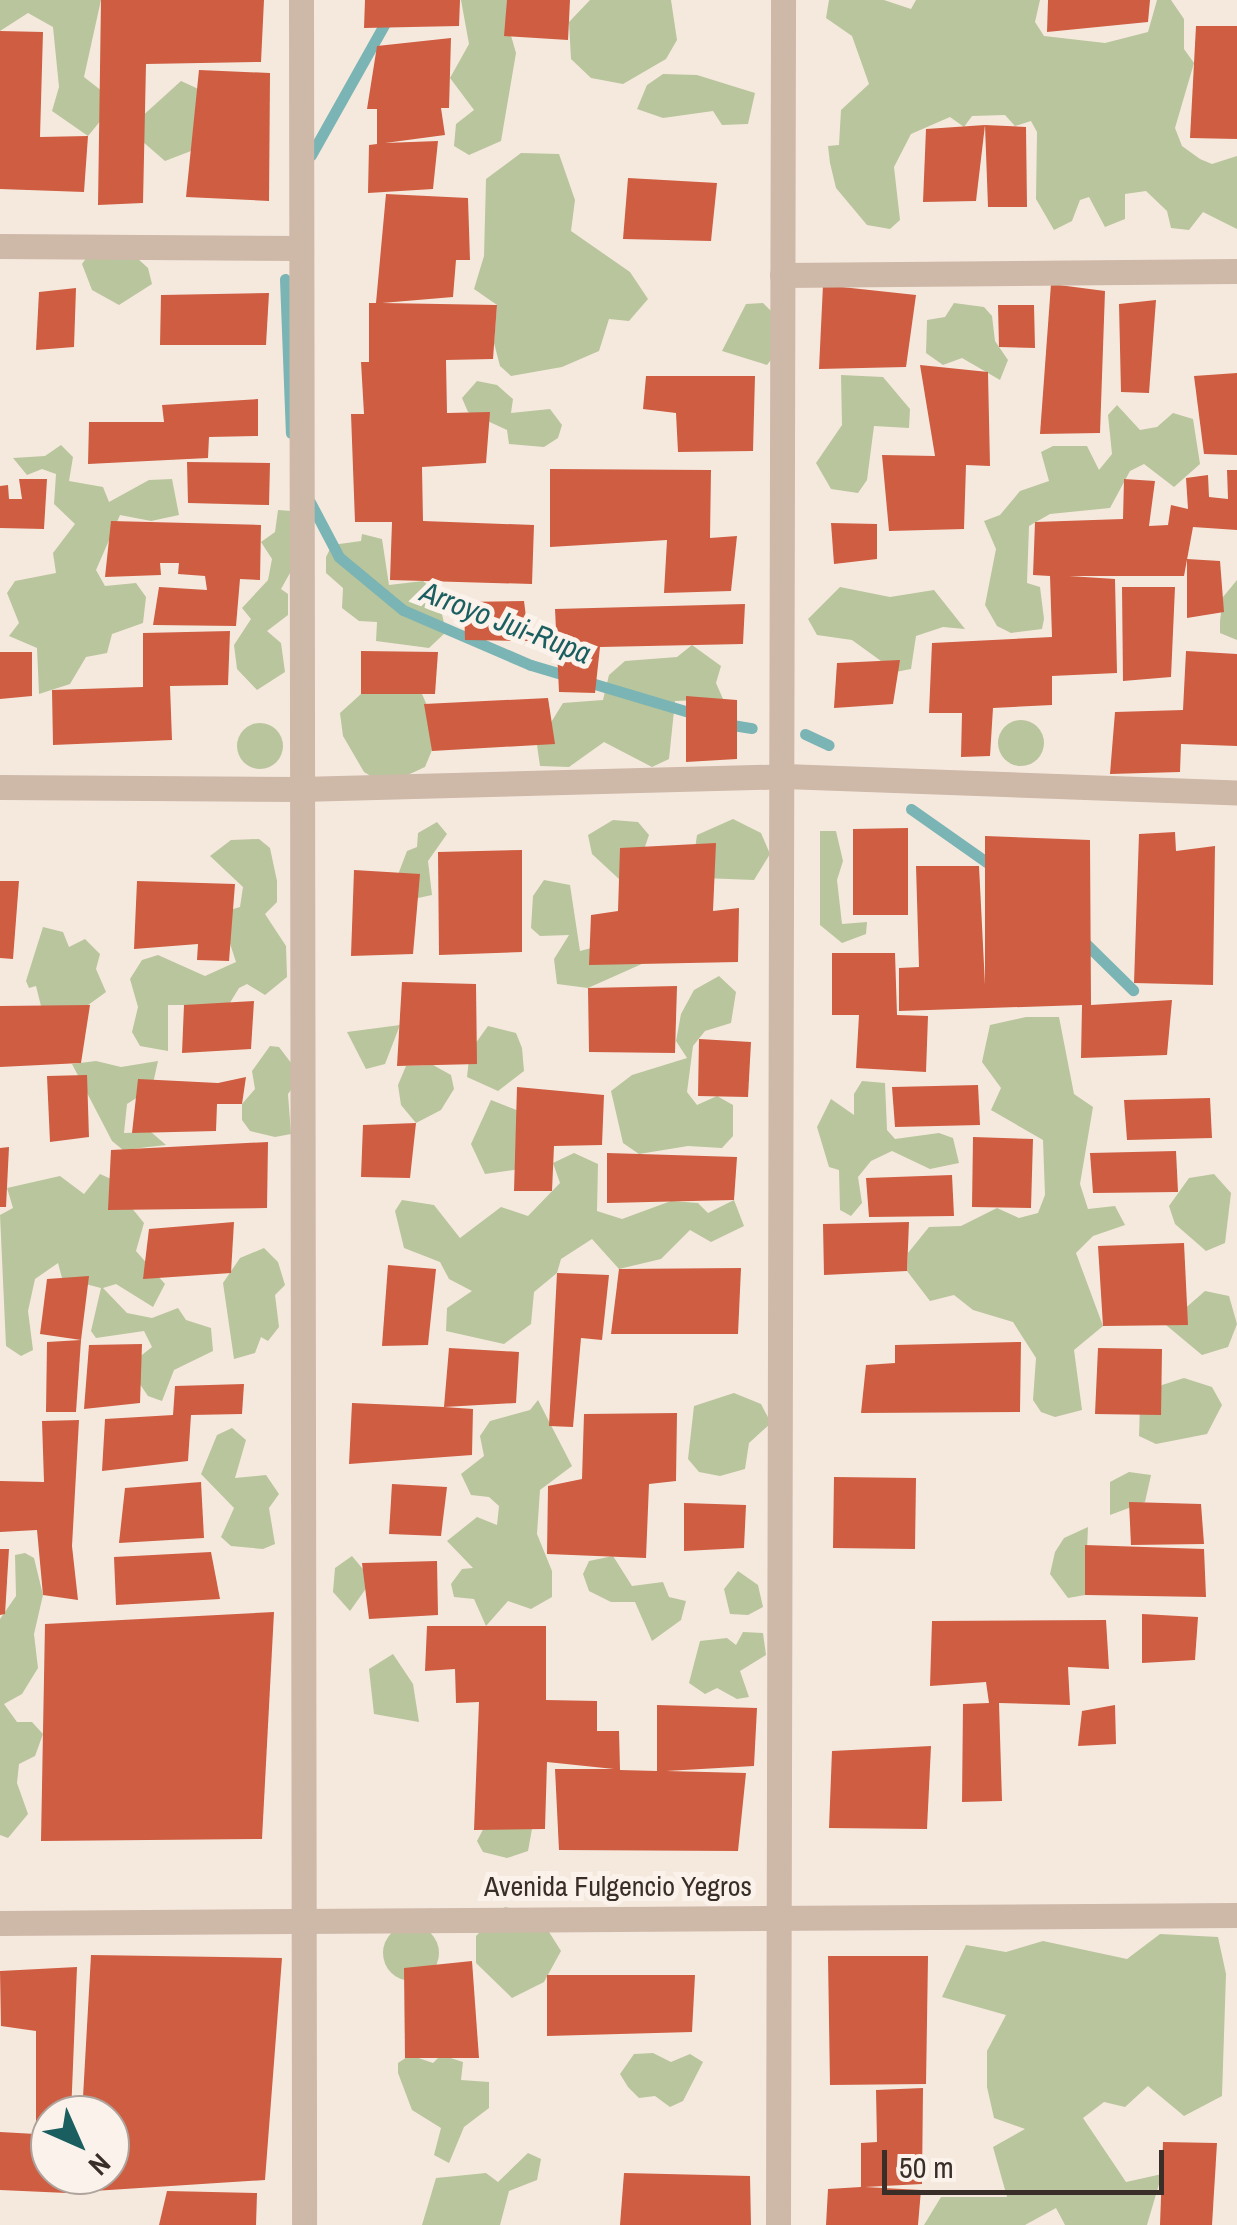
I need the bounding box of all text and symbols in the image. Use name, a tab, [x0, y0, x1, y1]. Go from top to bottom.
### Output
water label: Arroyo Jui-Rupa	[416, 573, 596, 671]
street label: Avenida Fulgencio Yegros	[484, 1869, 752, 1903]
north arrow	[30, 2095, 130, 2195]
scale bar	[887, 2130, 1170, 2192]
text: N	[81, 2145, 119, 2184]
text: 50 m	[899, 2147, 954, 2187]

